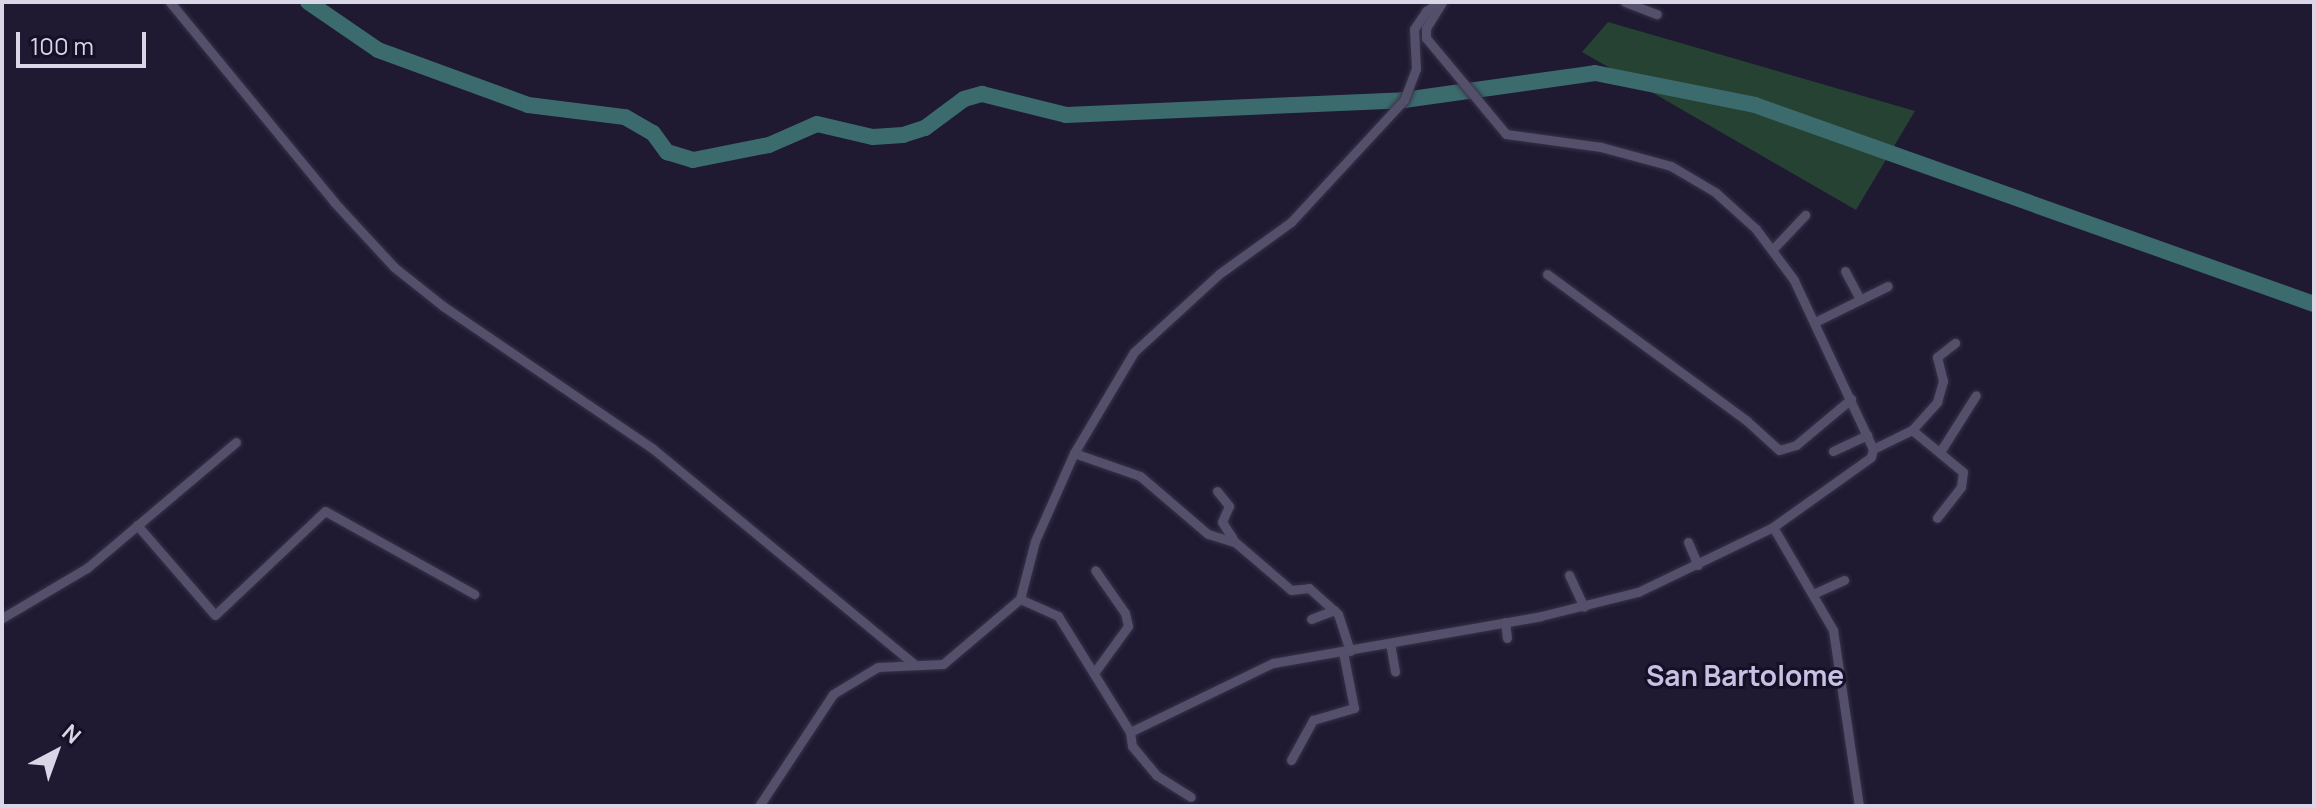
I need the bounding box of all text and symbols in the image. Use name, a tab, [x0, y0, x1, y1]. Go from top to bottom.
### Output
scale bar	[20, 16, 150, 66]
text: 100 m	[30, 29, 94, 62]
district label: San Bartolome	[1646, 658, 1844, 692]
north arrow	[16, 712, 96, 792]
text: N	[56, 717, 88, 750]

